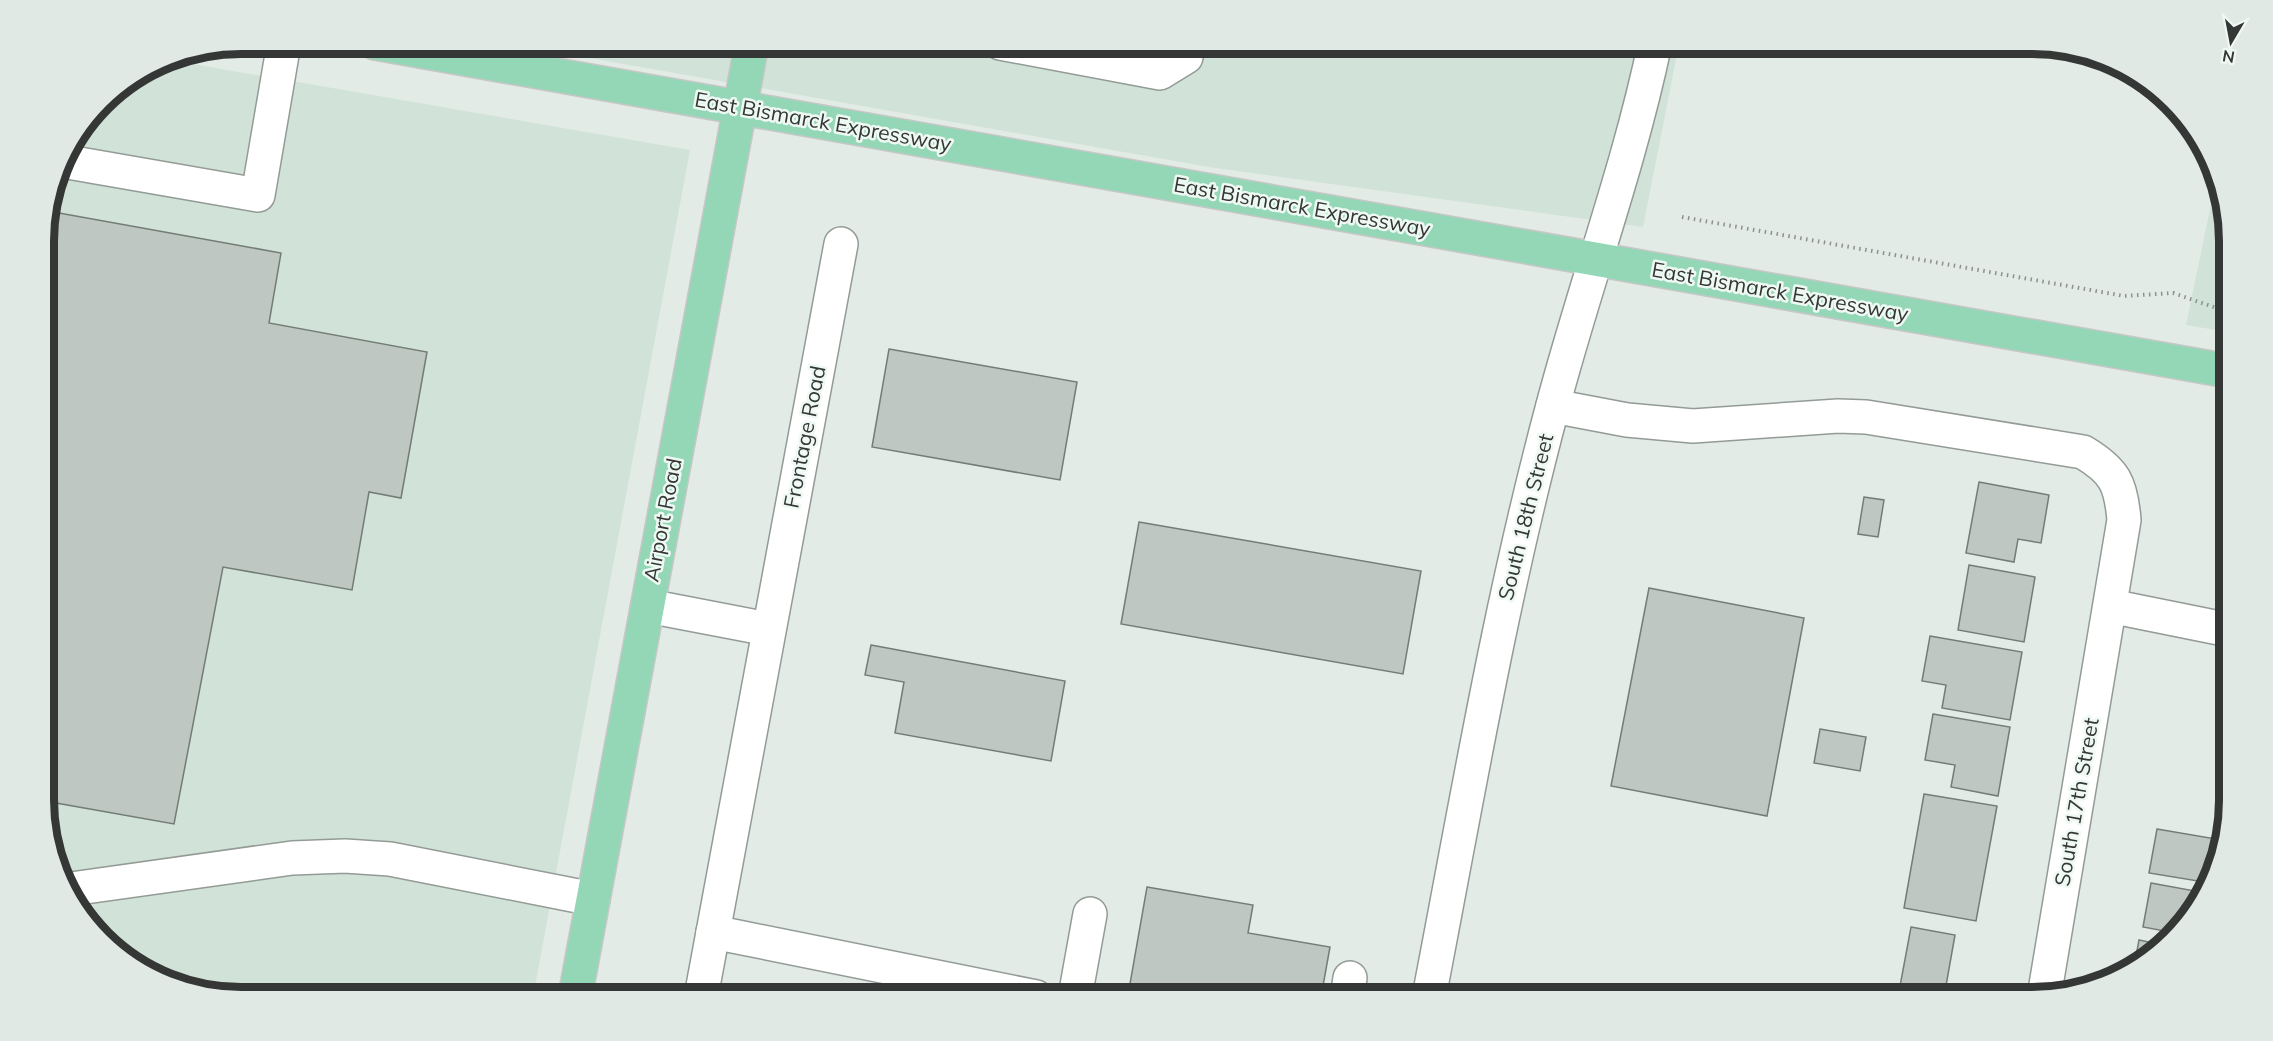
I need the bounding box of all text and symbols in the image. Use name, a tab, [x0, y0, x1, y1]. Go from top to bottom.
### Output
north arrow	[2201, 12, 2261, 72]
text: N	[2221, 46, 2236, 68]
street label: East Bismarck Expressway	[693, 86, 954, 156]
street label: East Bismarck Expressway	[1172, 171, 1433, 241]
street label: East Bismarck Expressway	[1650, 256, 1911, 326]
street label: Frontage Road	[777, 363, 831, 510]
street label: South 18th Street	[1492, 431, 1558, 603]
street label: Airport Road	[637, 456, 687, 584]
street label: South 17th Street	[2048, 715, 2104, 888]

